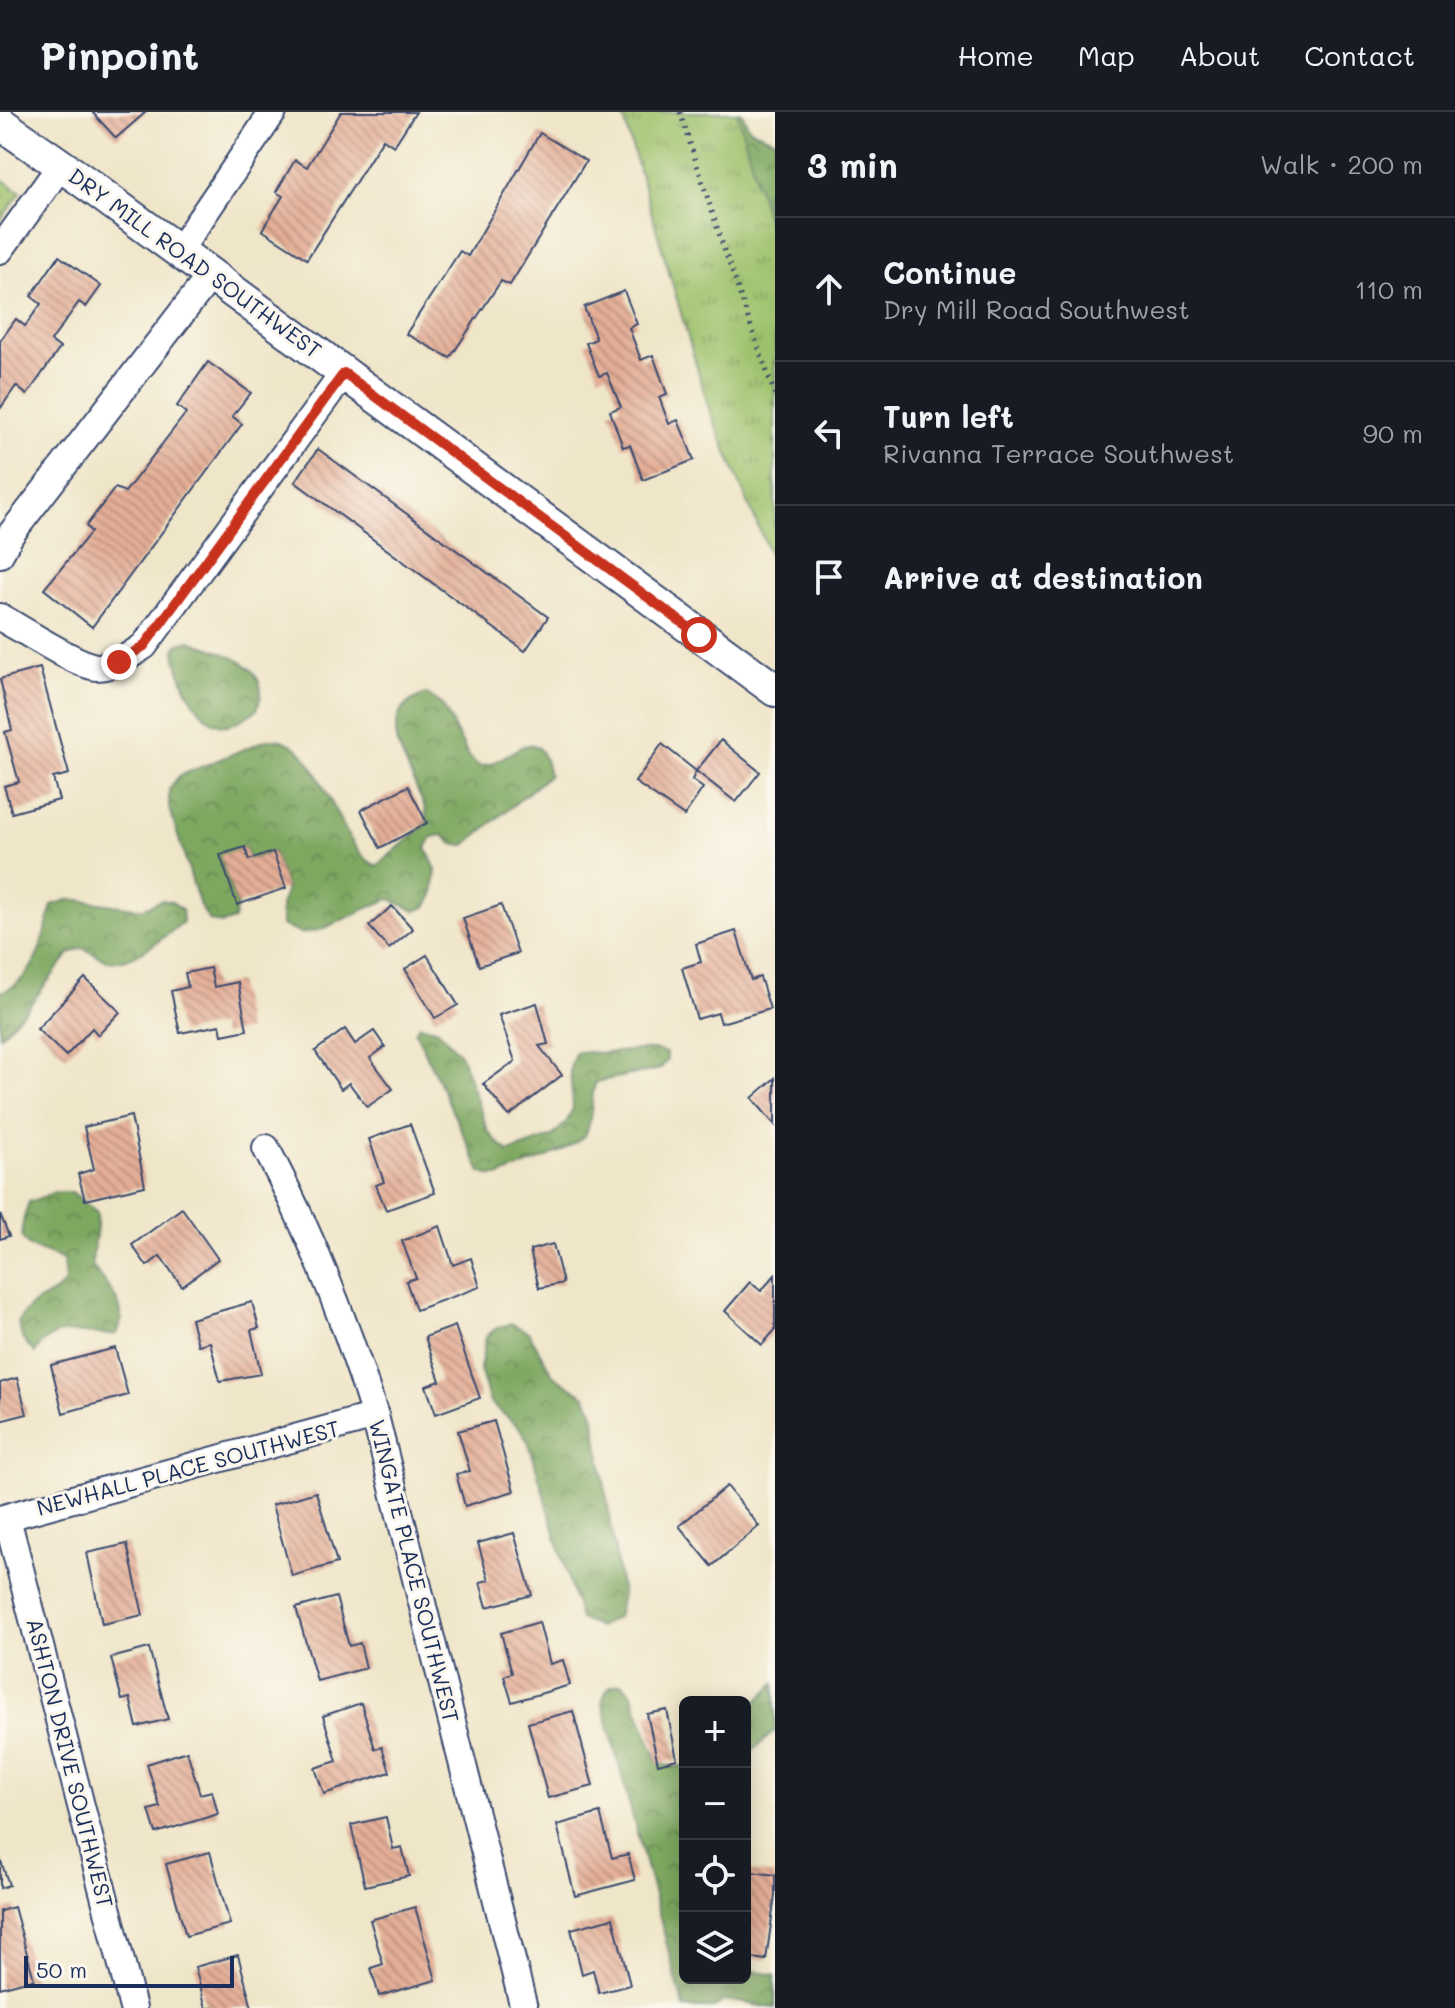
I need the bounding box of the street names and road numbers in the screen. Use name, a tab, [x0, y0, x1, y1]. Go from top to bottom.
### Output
street label: DRY MILL ROAD SOUTHWEST	[63, 161, 328, 364]
street label: NEWHALL PLACE SOUTHWEST	[33, 1413, 343, 1522]
street label: WINGATE PLACE SOUTHWEST	[363, 1416, 466, 1726]
street label: ASHTON DRIVE SOUTHWEST	[20, 1615, 121, 1911]

